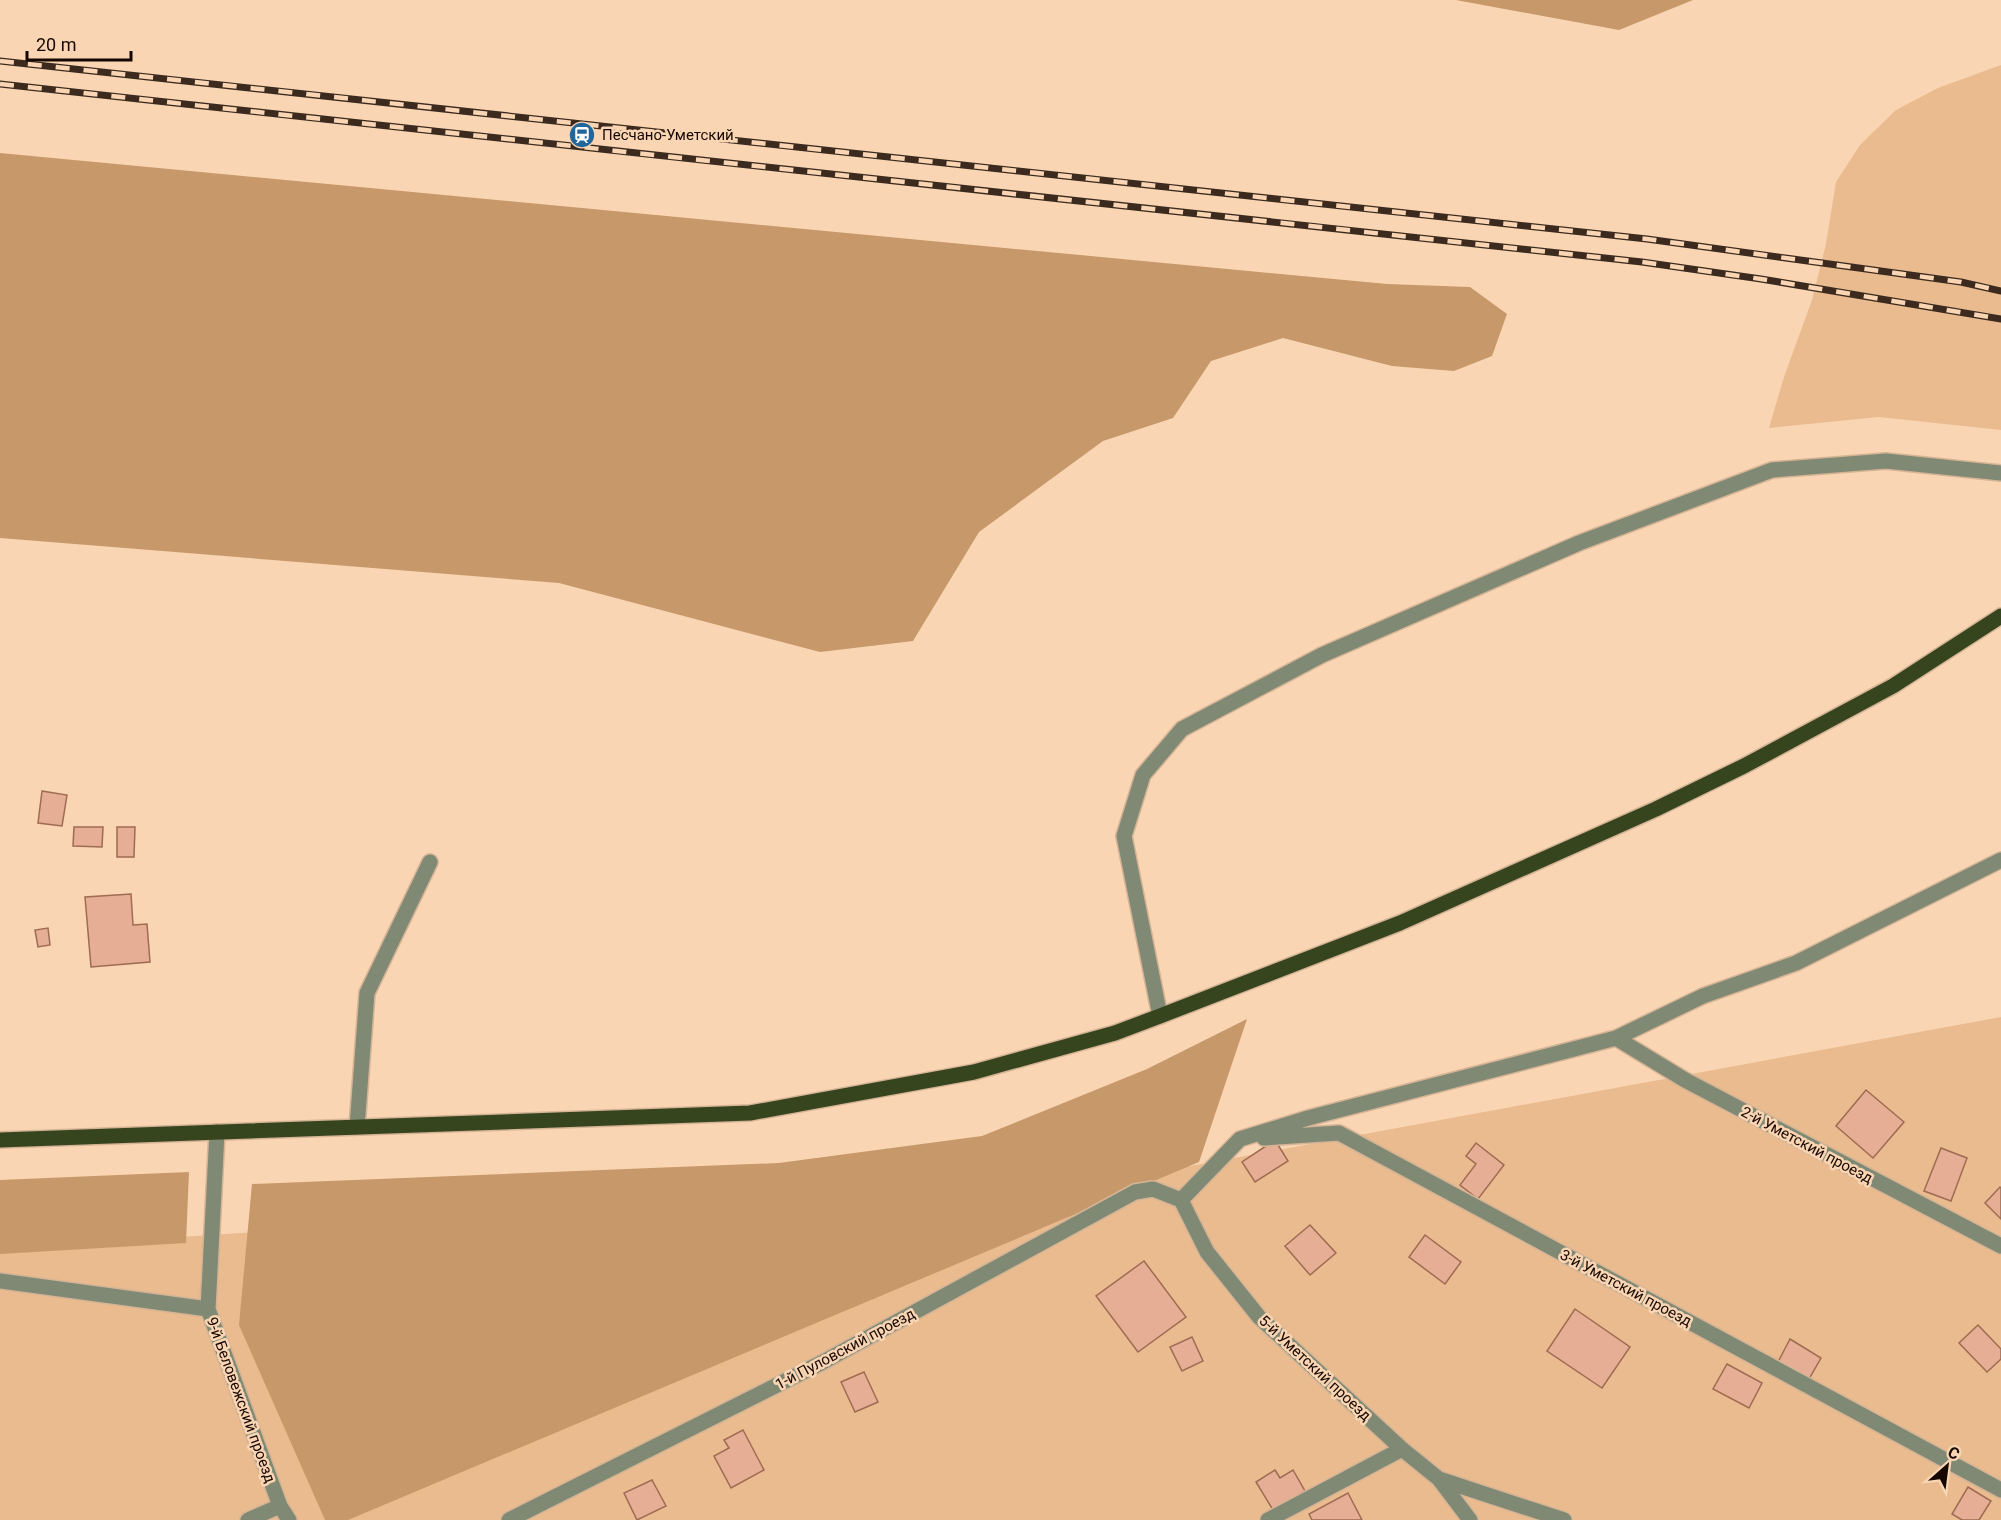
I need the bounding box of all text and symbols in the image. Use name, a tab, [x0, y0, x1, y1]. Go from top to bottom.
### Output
scale bar	[27, 24, 130, 62]
text: 20 m	[36, 34, 76, 55]
station icon: Песчано-Уметский	[567, 120, 597, 150]
place label: Песчано-Уметский	[602, 126, 734, 144]
street label: 2-й Уметский проезд	[1738, 1103, 1876, 1187]
street label: 3-й Уметский проезд	[1557, 1246, 1695, 1330]
street label: 1-й Пуловский проезд	[772, 1305, 918, 1393]
street label: 5-й Уметский проезд	[1255, 1311, 1375, 1425]
street label: 9-й Беловежский проезд	[203, 1315, 279, 1485]
north arrow	[1917, 1436, 1977, 1496]
text: С	[1945, 1442, 1963, 1464]

